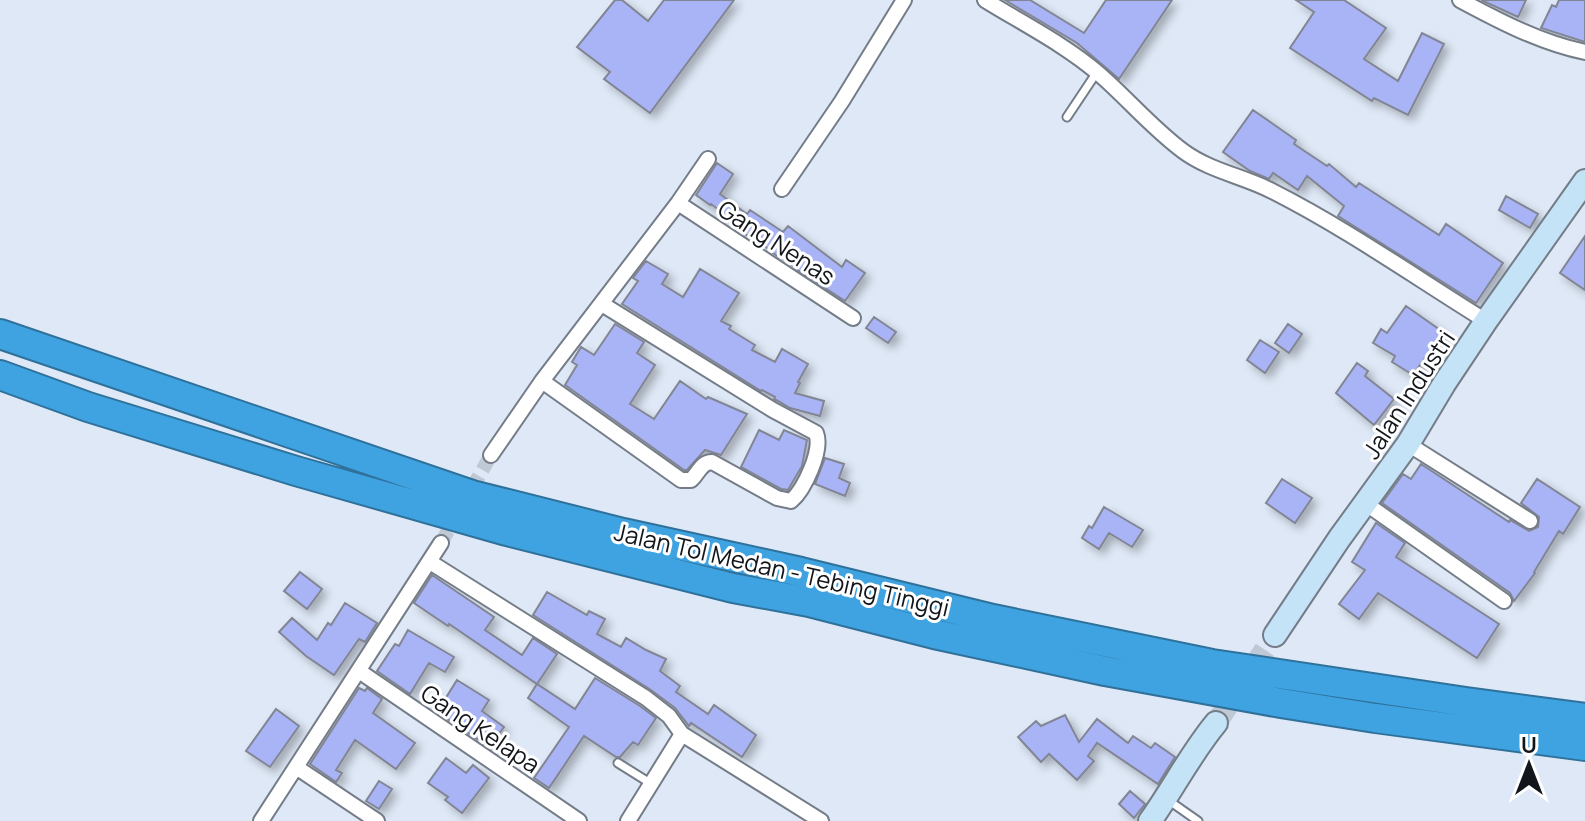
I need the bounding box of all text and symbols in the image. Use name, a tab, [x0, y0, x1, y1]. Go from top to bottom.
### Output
street label: Gang Nenas	[712, 192, 842, 292]
street label: Jalan Industri	[1354, 323, 1462, 465]
street label: Jalan Tol Medan - Tebing Tinggi	[611, 514, 953, 624]
street label: Gang Kelapa	[415, 676, 547, 780]
north arrow	[1489, 725, 1569, 805]
text: U	[1521, 730, 1537, 760]

